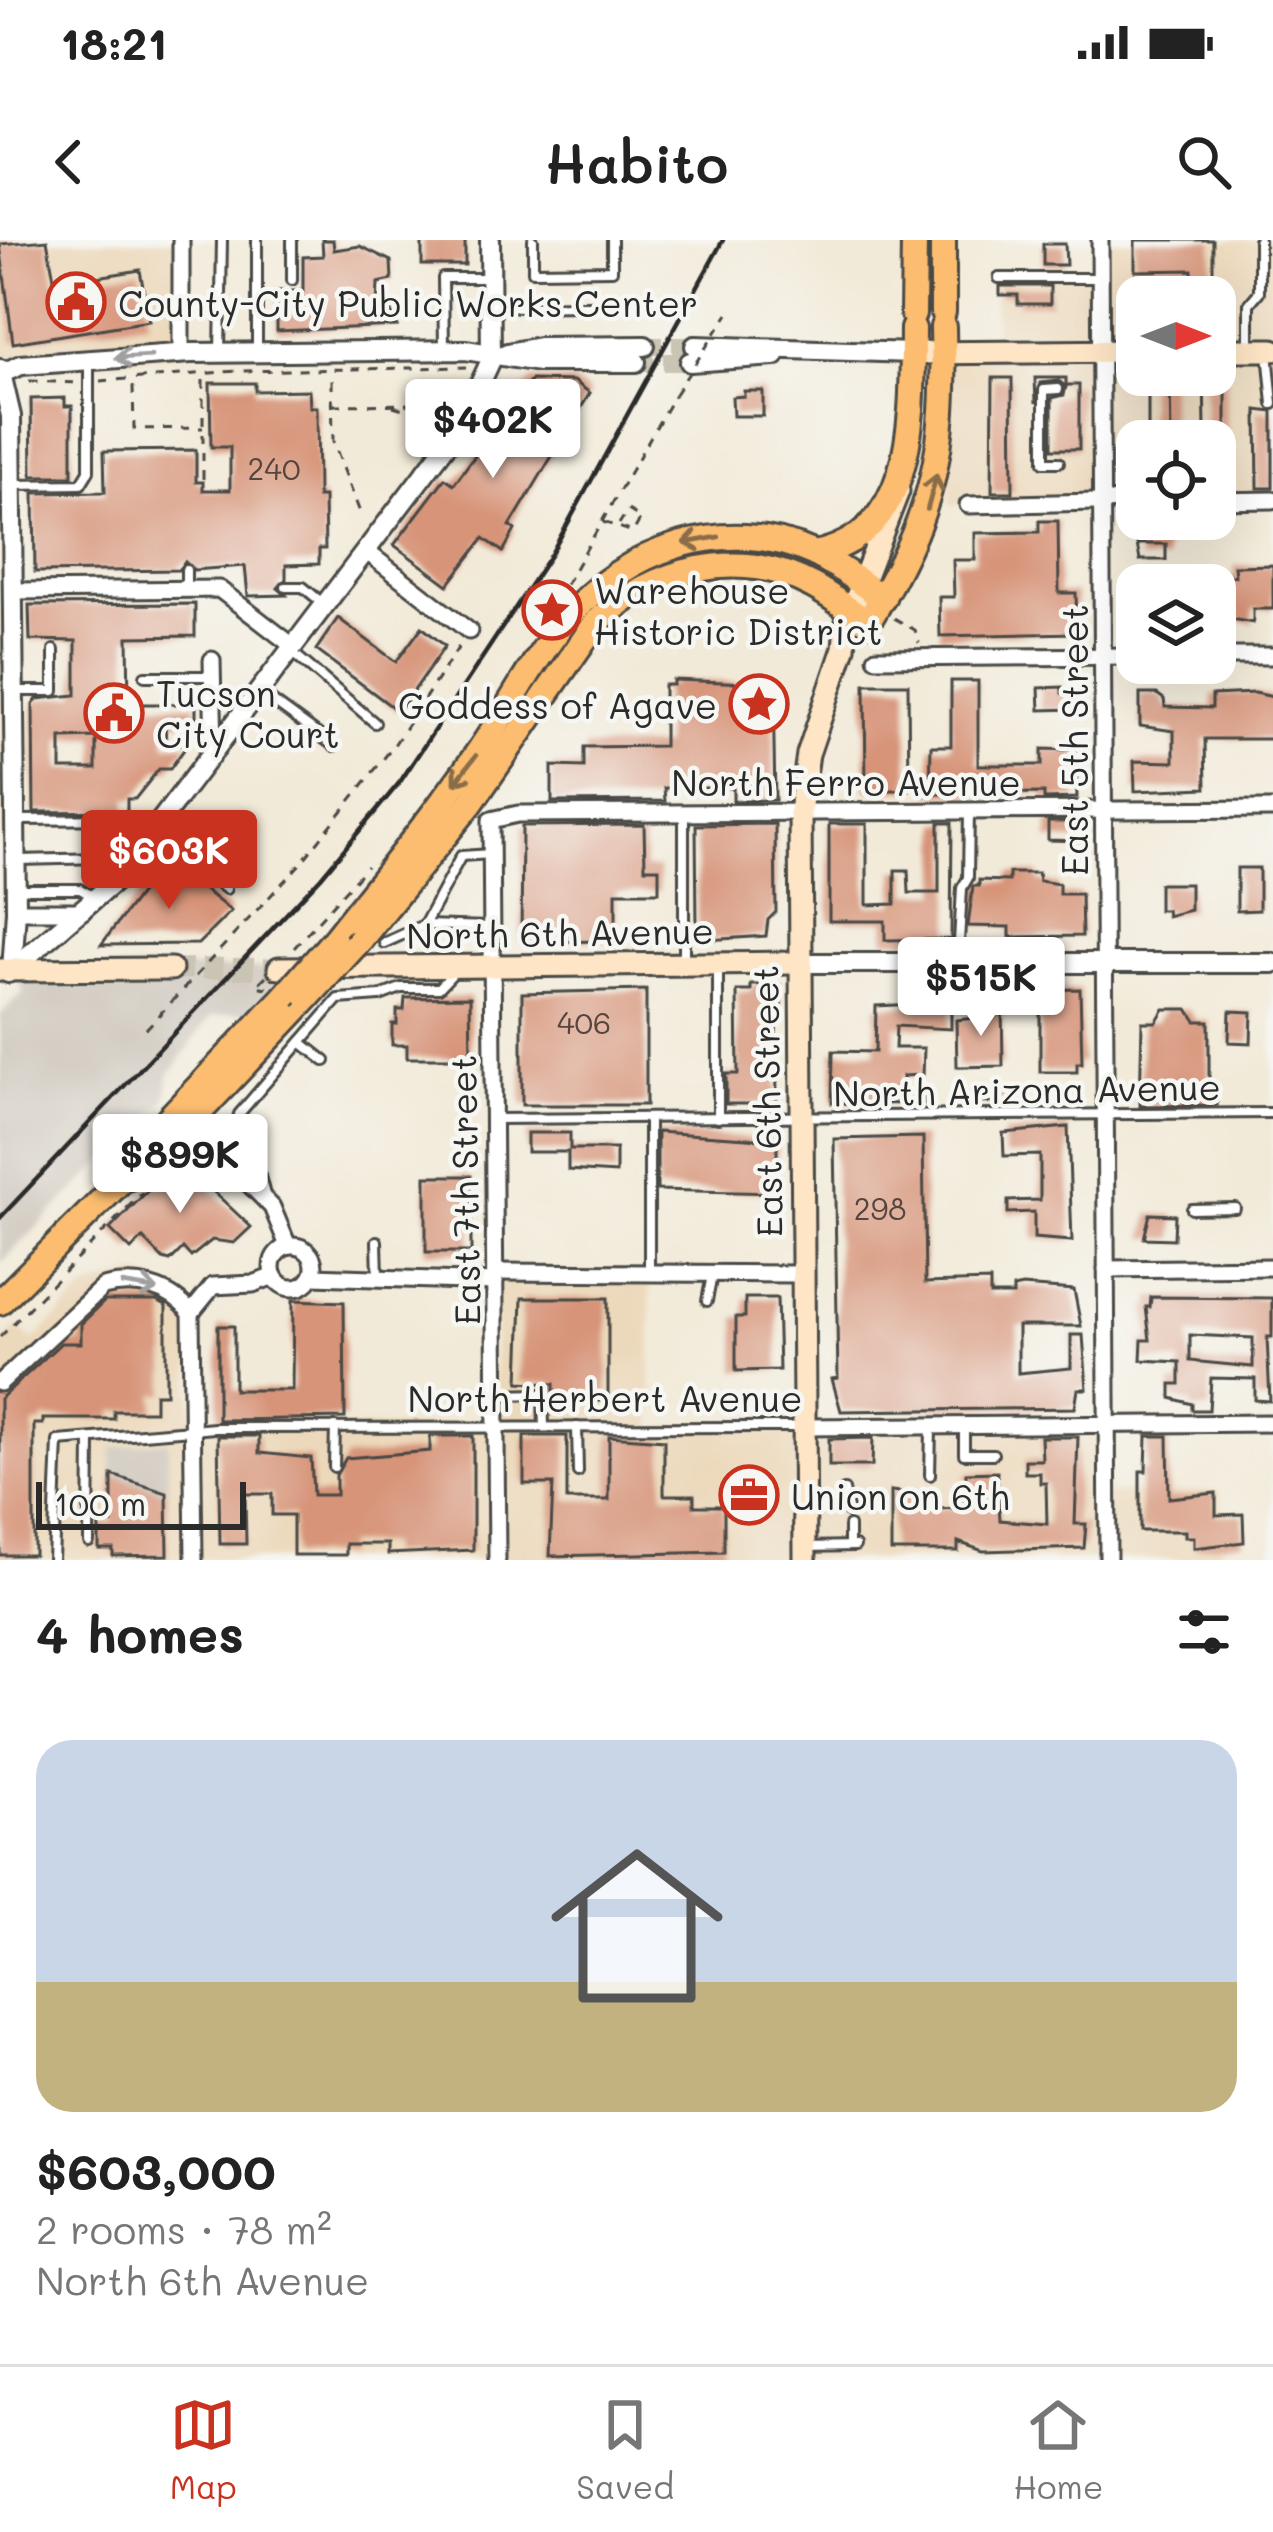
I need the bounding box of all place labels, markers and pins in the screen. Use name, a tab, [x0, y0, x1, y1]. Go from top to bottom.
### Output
public building icon: County-City Public Works Center	[45, 271, 107, 333]
place label: County-City Public Works Center	[118, 279, 698, 327]
pin: $402K	[409, 379, 577, 481]
place label: Warehouse Historic District	[594, 566, 882, 654]
place icon: Warehouse Historic District	[521, 579, 583, 641]
place label: Tucson City Court	[156, 669, 340, 758]
place icon: Goddess of Agave	[728, 673, 790, 735]
place label: Goddess of Agave	[398, 681, 717, 728]
public building icon: Tucson City Court	[83, 682, 145, 744]
pin: $603K	[85, 810, 253, 912]
pin: $515K	[897, 937, 1065, 1039]
pin: $899K	[96, 1114, 264, 1216]
office icon: Union on 6th	[718, 1464, 780, 1526]
place label: Union on 6th	[791, 1472, 1009, 1519]

